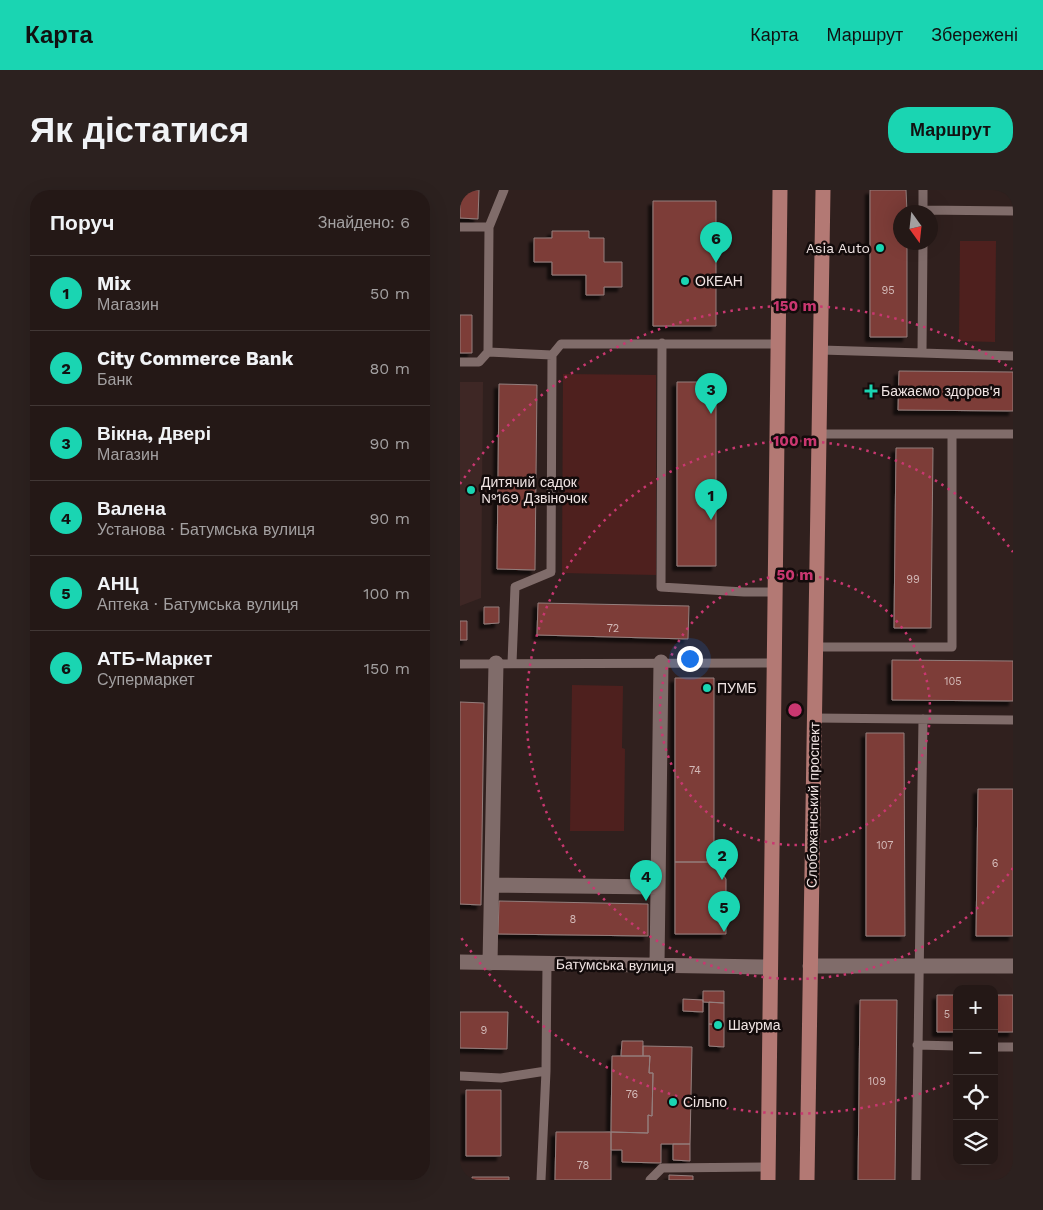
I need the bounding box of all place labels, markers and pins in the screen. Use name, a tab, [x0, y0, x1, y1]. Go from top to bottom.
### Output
pin: 6	[700, 222, 732, 263]
place label: Asia Auto	[806, 240, 870, 256]
marker: Asia Auto	[874, 242, 886, 254]
place label: ОКЕАН	[695, 273, 743, 289]
marker: ОКЕАН	[679, 275, 691, 287]
pin: 3	[695, 373, 727, 414]
place label: Бажаємо здоров'я	[881, 383, 1000, 399]
marker: Бажаємо здоров'я	[865, 385, 877, 397]
place label: Дитячий садок №169 Дзвіночок	[481, 474, 588, 506]
pin: 1	[695, 479, 727, 520]
marker: Дитячий садок №169 Дзвіночок	[465, 484, 477, 496]
place label: ПУМБ	[717, 680, 757, 696]
marker: ПУМБ	[701, 682, 713, 694]
centre of rings	[786, 701, 804, 719]
pin: 2	[706, 839, 738, 880]
pin: 4	[630, 860, 662, 901]
pin: 5	[708, 891, 740, 932]
place label: Шаурма	[728, 1017, 781, 1033]
marker: Шаурма	[712, 1019, 724, 1031]
place label: Сільпо	[683, 1094, 727, 1110]
marker: Сільпо	[667, 1096, 679, 1108]

